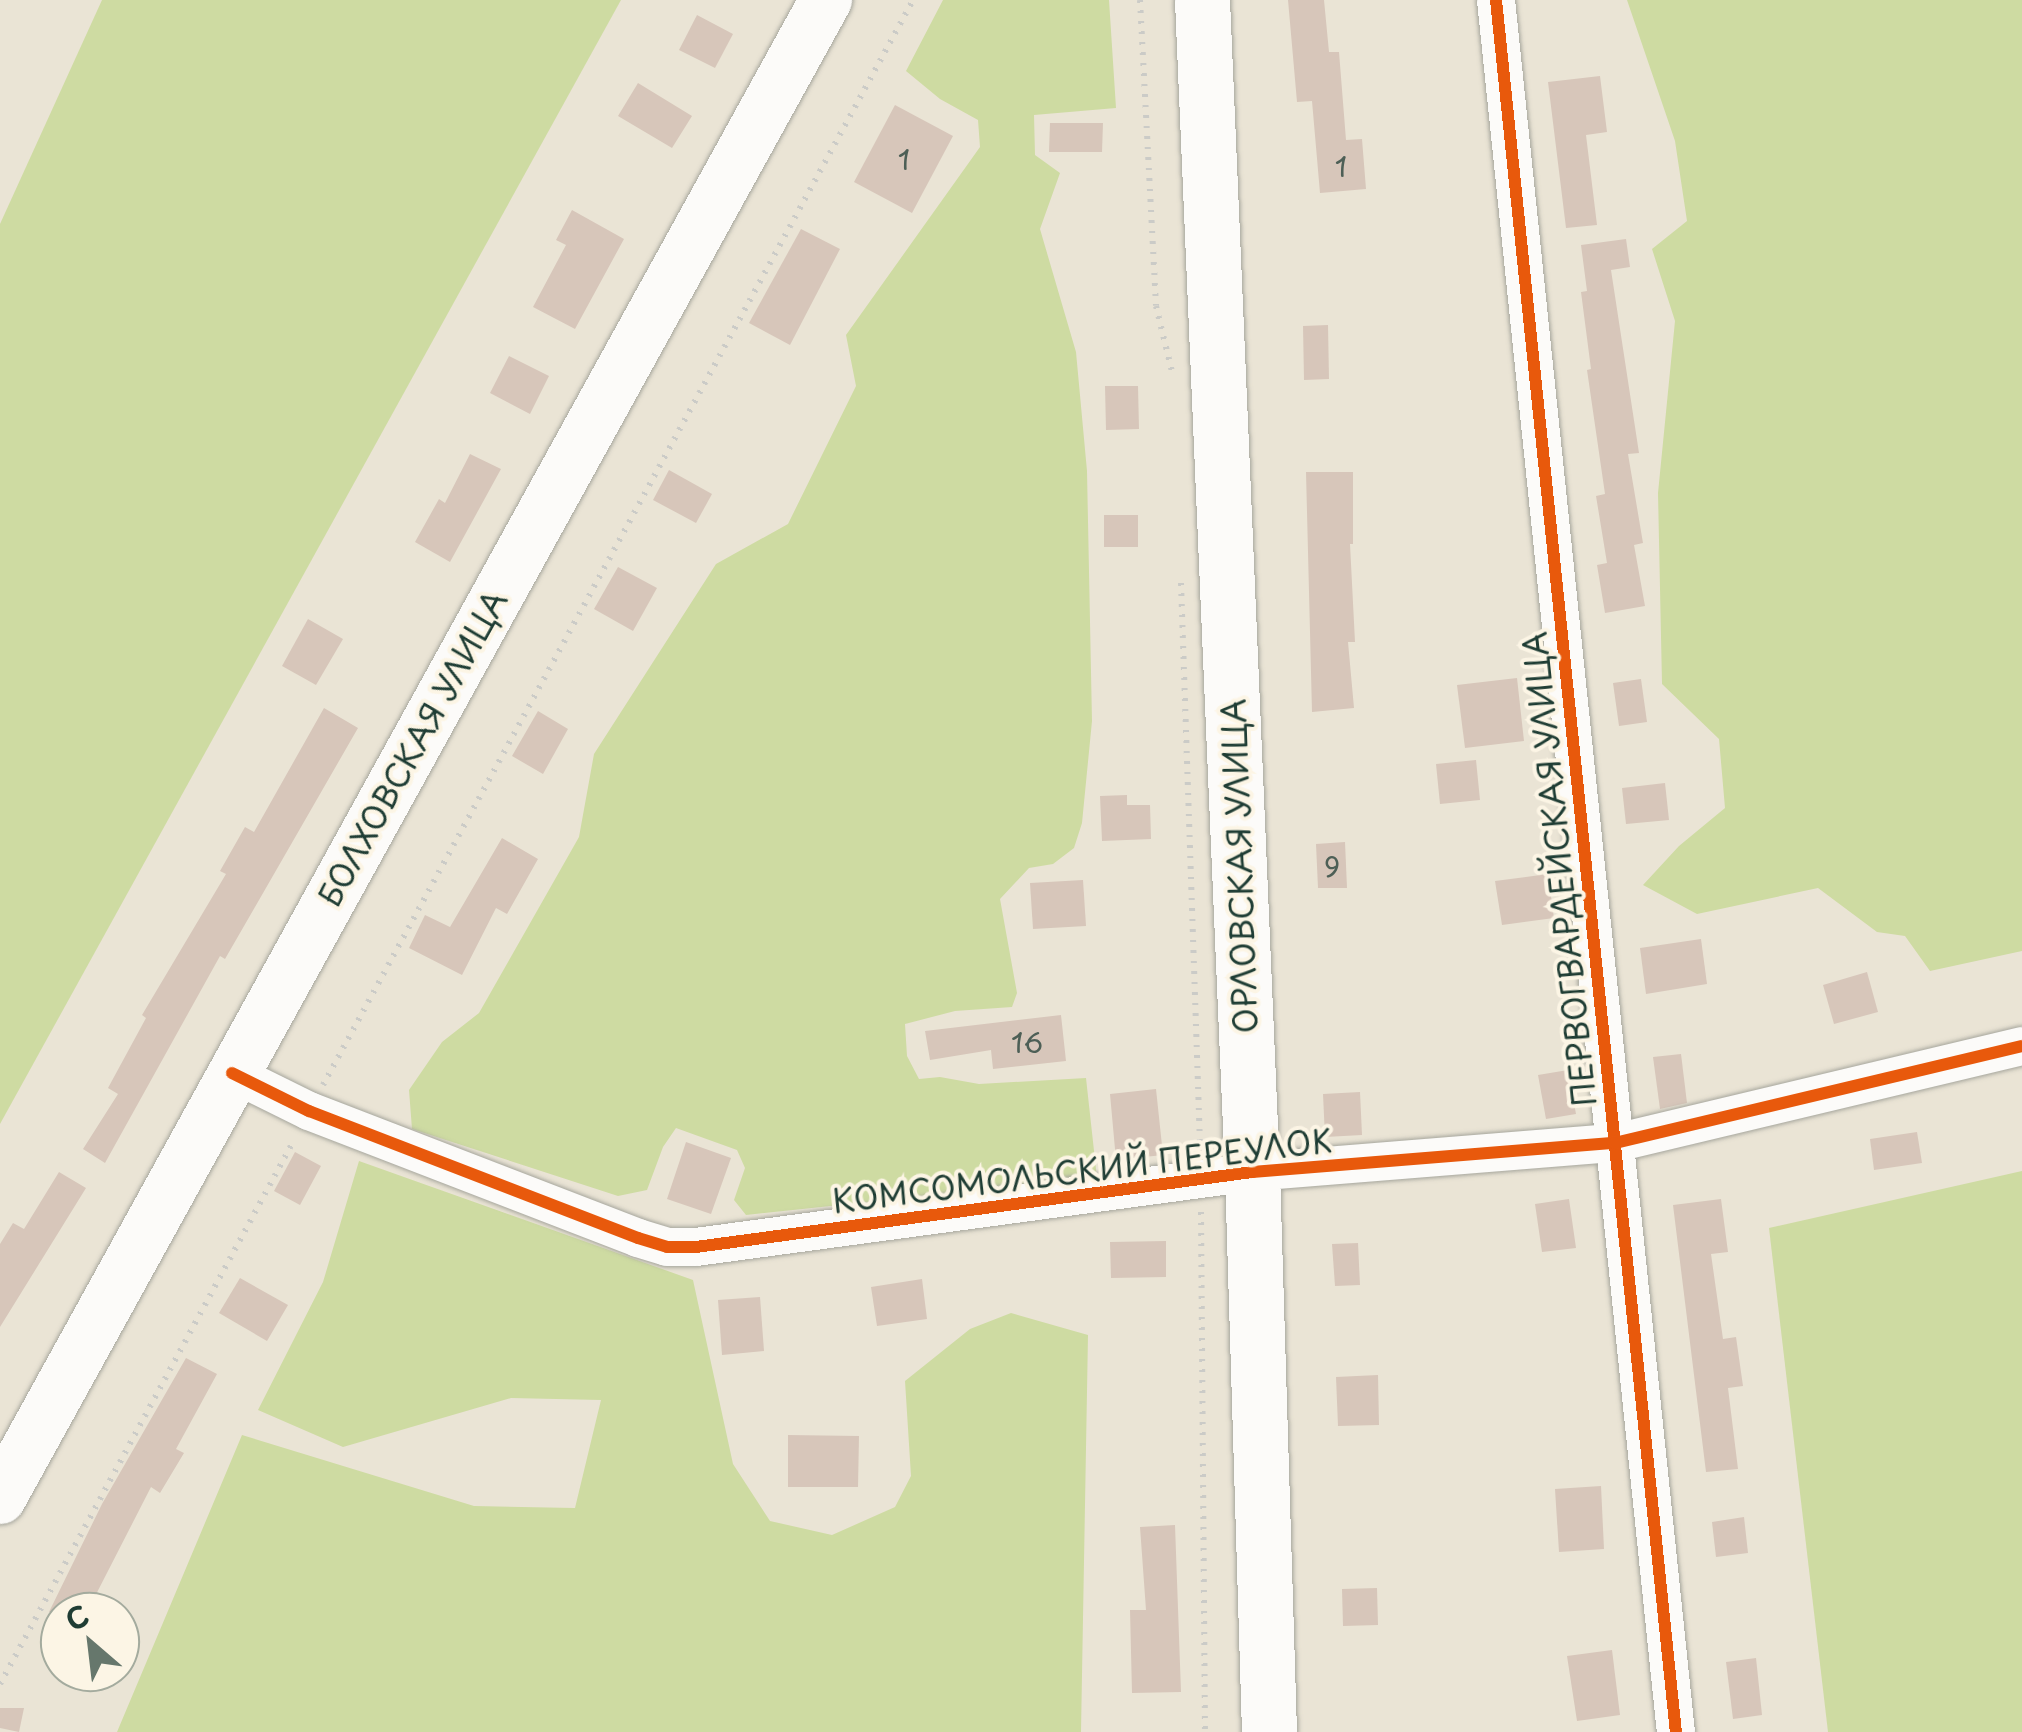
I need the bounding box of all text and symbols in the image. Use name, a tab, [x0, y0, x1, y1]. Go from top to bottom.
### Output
house number: 1	[898, 142, 910, 176]
house number: 1	[1335, 149, 1347, 183]
street label: БОЛХОВСКАЯ УЛИЦА	[309, 584, 515, 912]
street label: ПЕРВОГВАРДЕЙСКАЯ УЛИЦА	[1515, 630, 1603, 1108]
street label: ОРЛОВСКАЯ УЛИЦА	[1214, 698, 1264, 1034]
house number: 9	[1324, 849, 1340, 883]
house number: 16	[1011, 1025, 1043, 1059]
street label: КОМСОМОЛЬСКИЙ ПЕРЕУЛОК	[830, 1120, 1334, 1220]
north arrow	[40, 1592, 140, 1692]
text: С	[57, 1593, 96, 1641]

